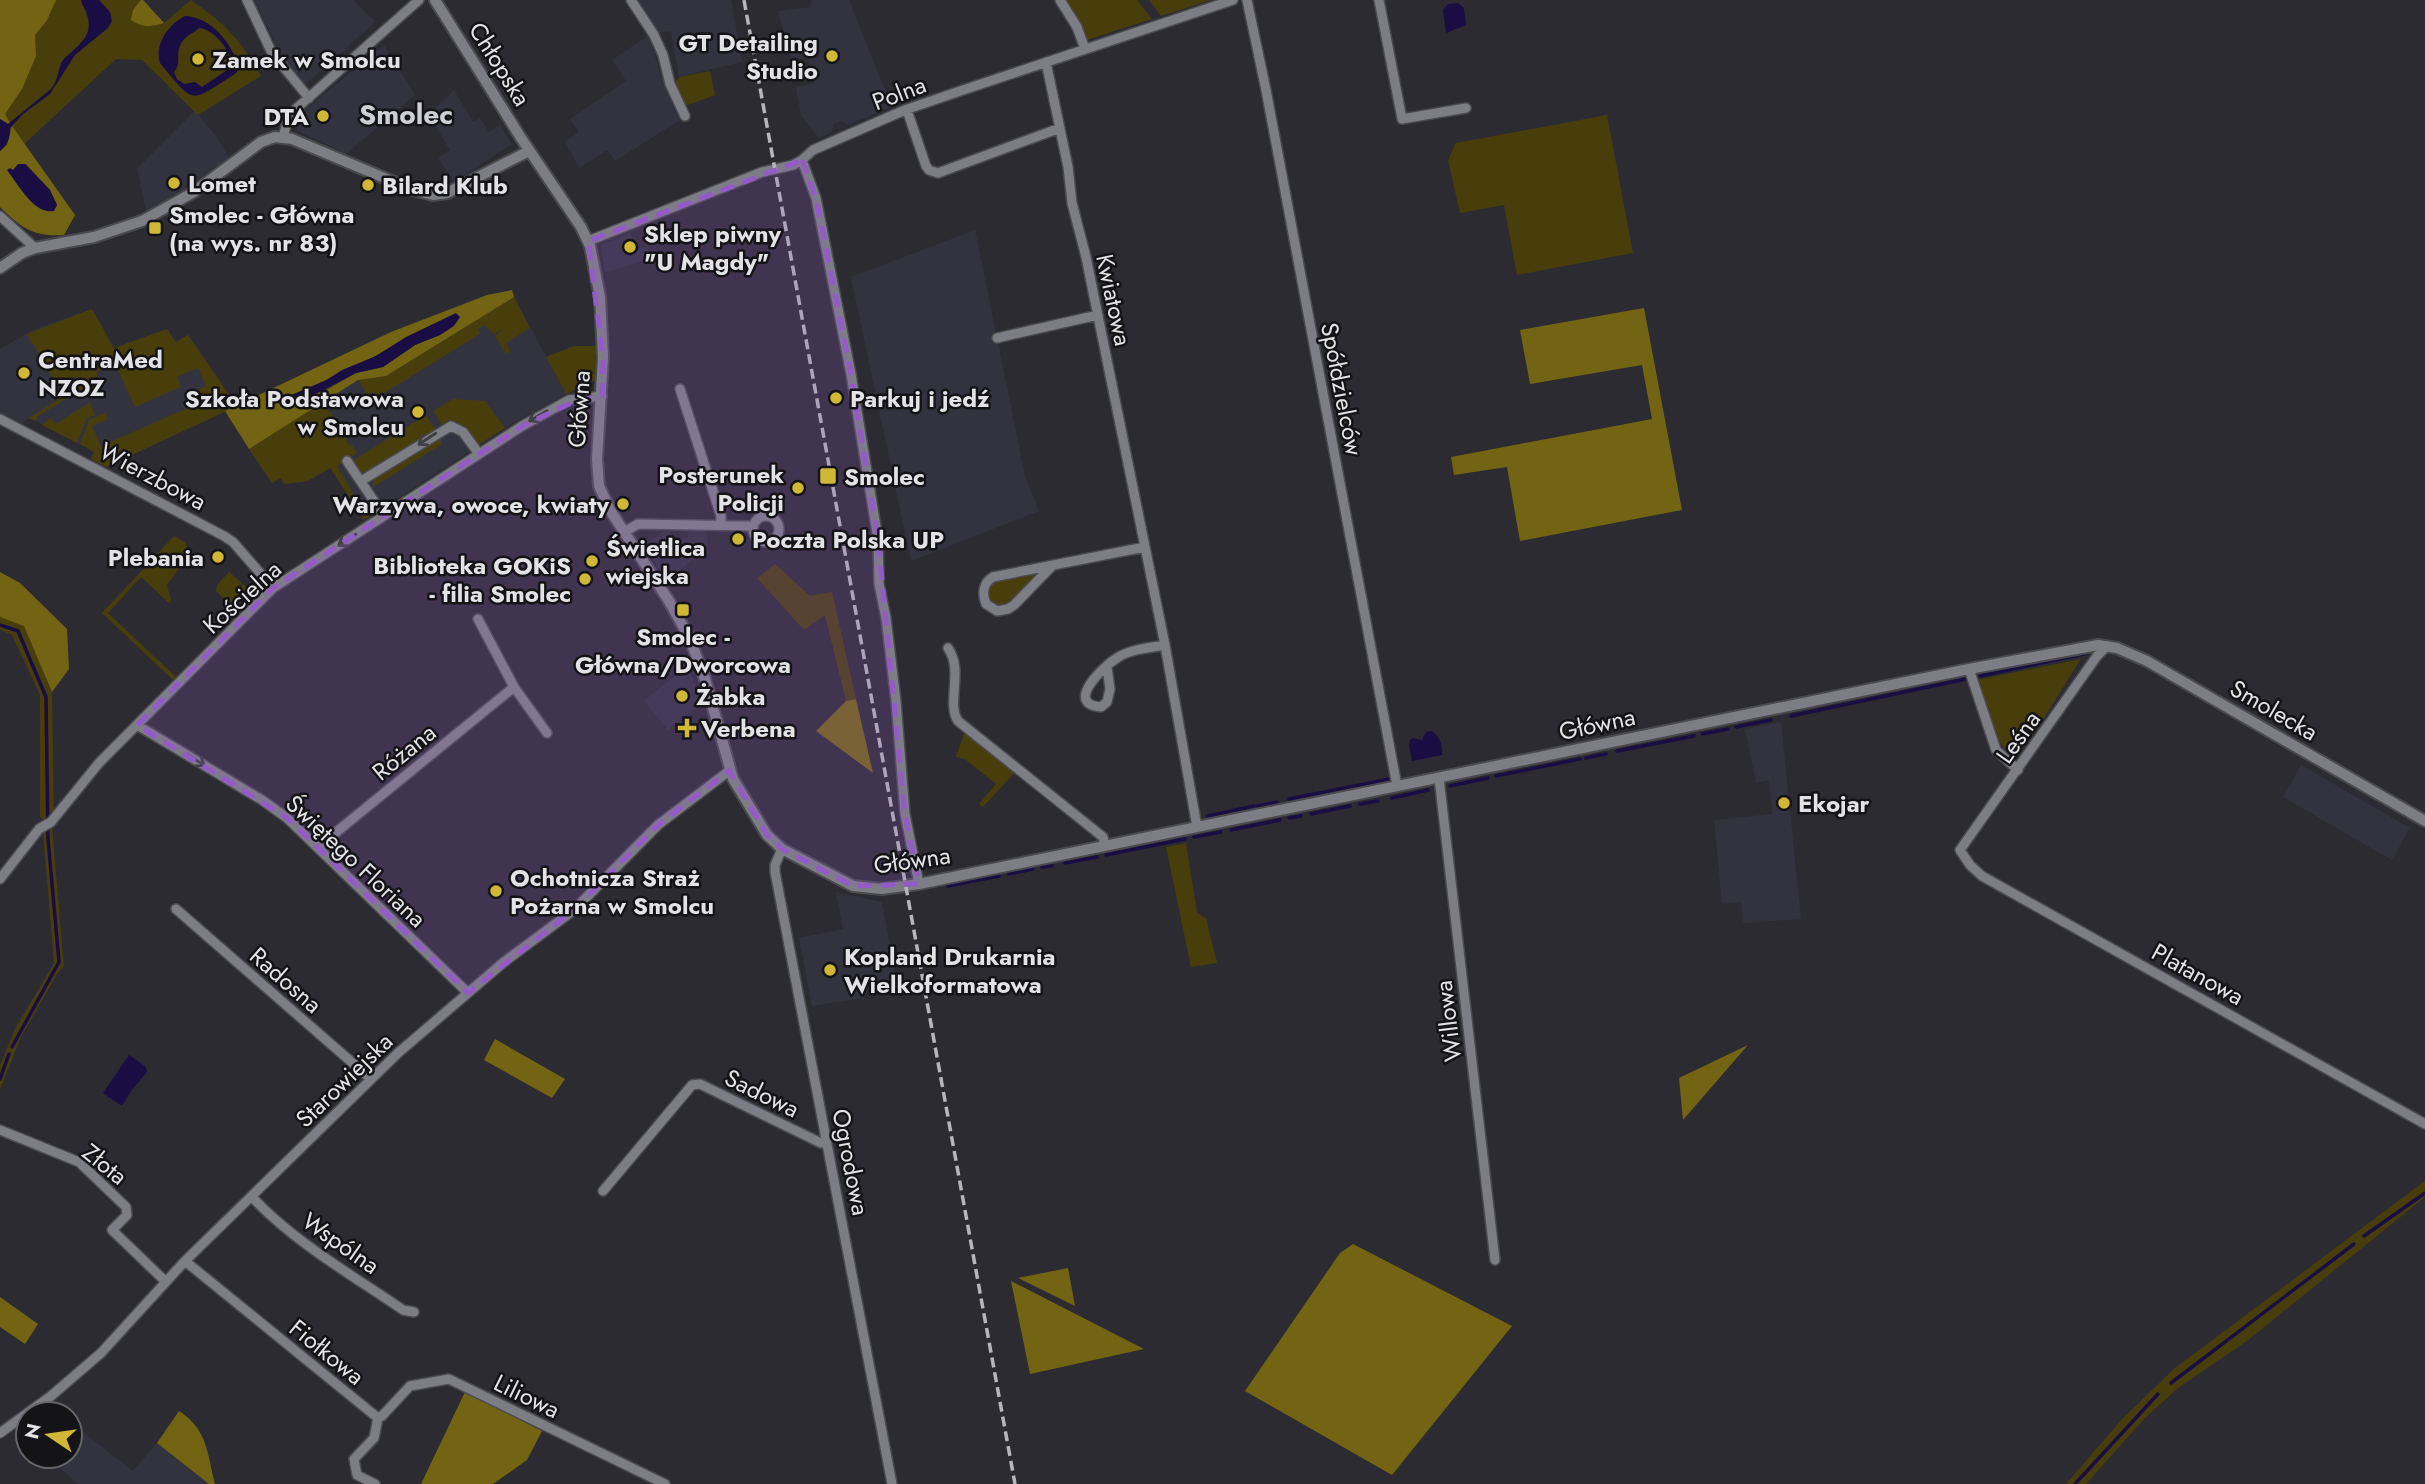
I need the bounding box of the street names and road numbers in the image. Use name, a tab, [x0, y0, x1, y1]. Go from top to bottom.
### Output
street label: Chłopska	[460, 15, 540, 113]
street label: Polna	[867, 67, 931, 119]
street label: Kwiatowa	[1087, 251, 1141, 349]
street label: Spółdzielców	[1312, 319, 1372, 459]
street label: Główna	[559, 369, 599, 449]
street label: Wierzbowa	[93, 433, 213, 519]
street label: Kościelna	[195, 552, 289, 642]
street label: Smolecka	[2223, 671, 2325, 749]
street label: Główna	[1556, 699, 1638, 749]
street label: Leśna	[1987, 704, 2049, 770]
street label: Różana	[365, 715, 443, 789]
street label: Świętego Floriana	[278, 786, 434, 936]
street label: Główna	[871, 837, 953, 883]
street label: Platanowa	[2145, 934, 2251, 1014]
street label: Radosna	[242, 939, 330, 1021]
street label: Willowa	[1426, 978, 1470, 1064]
street label: Starowiejska	[287, 1024, 401, 1136]
street label: Sadowa	[719, 1060, 805, 1126]
street label: Ogrodowa	[824, 1106, 878, 1218]
street label: Złota	[75, 1135, 135, 1193]
street label: Wspólna	[295, 1204, 387, 1282]
street label: Fiołkowa	[282, 1311, 372, 1393]
street label: Liliowa	[488, 1365, 566, 1427]

